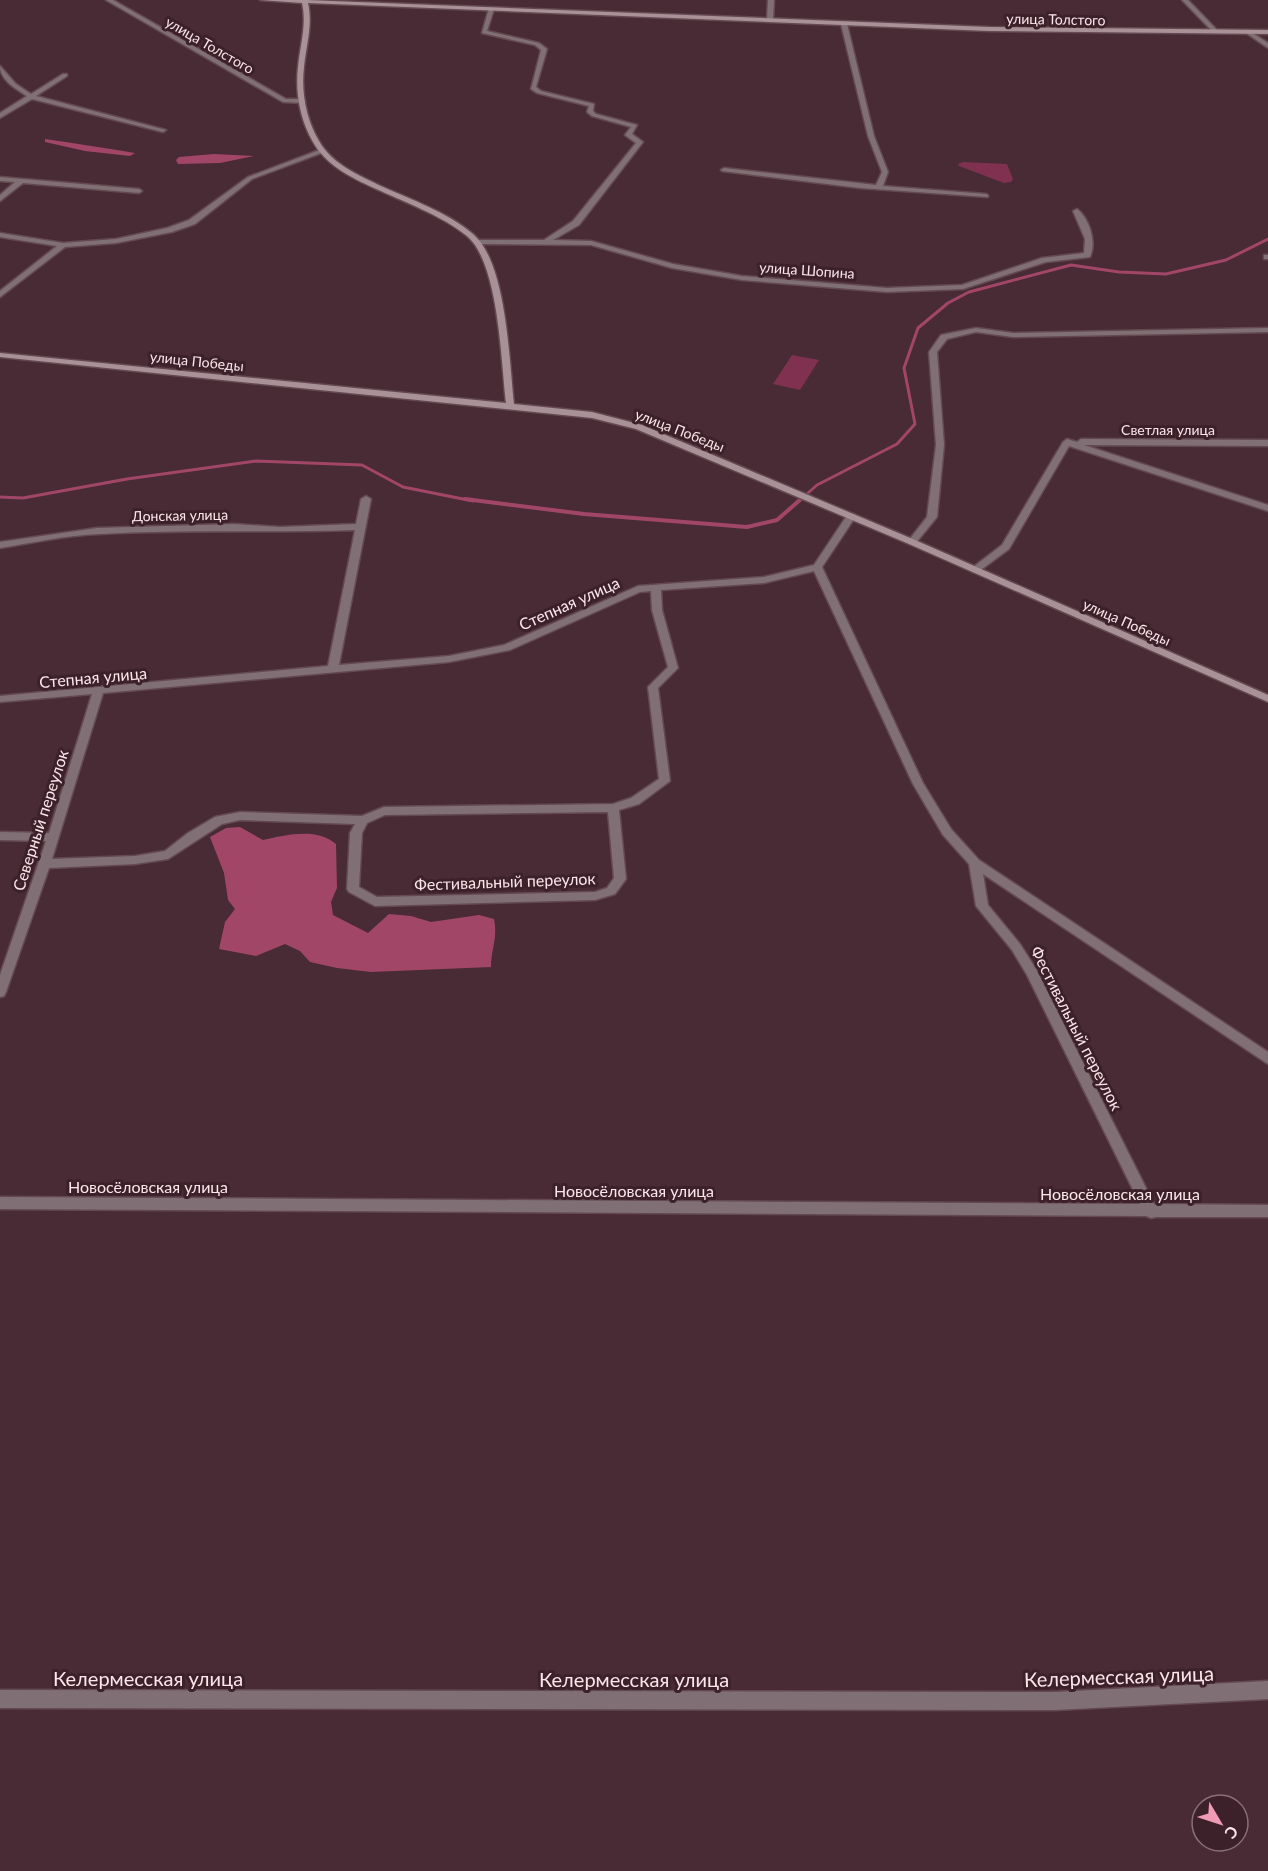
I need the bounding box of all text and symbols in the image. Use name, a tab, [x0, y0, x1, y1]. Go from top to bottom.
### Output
street label: улица Толстого	[1006, 10, 1106, 28]
street label: улица Толстого	[163, 13, 257, 77]
street label: улица Шопина	[759, 258, 855, 282]
street label: улица Победы	[149, 348, 245, 374]
street label: улица Победы	[633, 405, 727, 455]
street label: Светлая улица	[1121, 421, 1215, 438]
street label: Донская улица	[132, 506, 228, 524]
street label: Степная улица	[516, 572, 622, 634]
street label: улица Победы	[1081, 595, 1173, 649]
street label: Степная улица	[38, 663, 148, 691]
street label: Северный переулок	[8, 746, 72, 893]
street label: Фестивальный переулок	[414, 868, 597, 894]
street label: Фестивальный переулок	[1027, 943, 1127, 1114]
street label: Новосёловская улица	[68, 1177, 228, 1196]
street label: Новосёловская улица	[554, 1181, 714, 1200]
street label: Новосёловская улица	[1040, 1184, 1200, 1203]
street label: Келермесская улица	[1024, 1661, 1214, 1691]
street label: Келермесская улица	[53, 1666, 243, 1690]
street label: Келермесская улица	[539, 1667, 729, 1691]
north arrow	[1190, 1793, 1250, 1853]
text: С	[1221, 1823, 1243, 1843]

